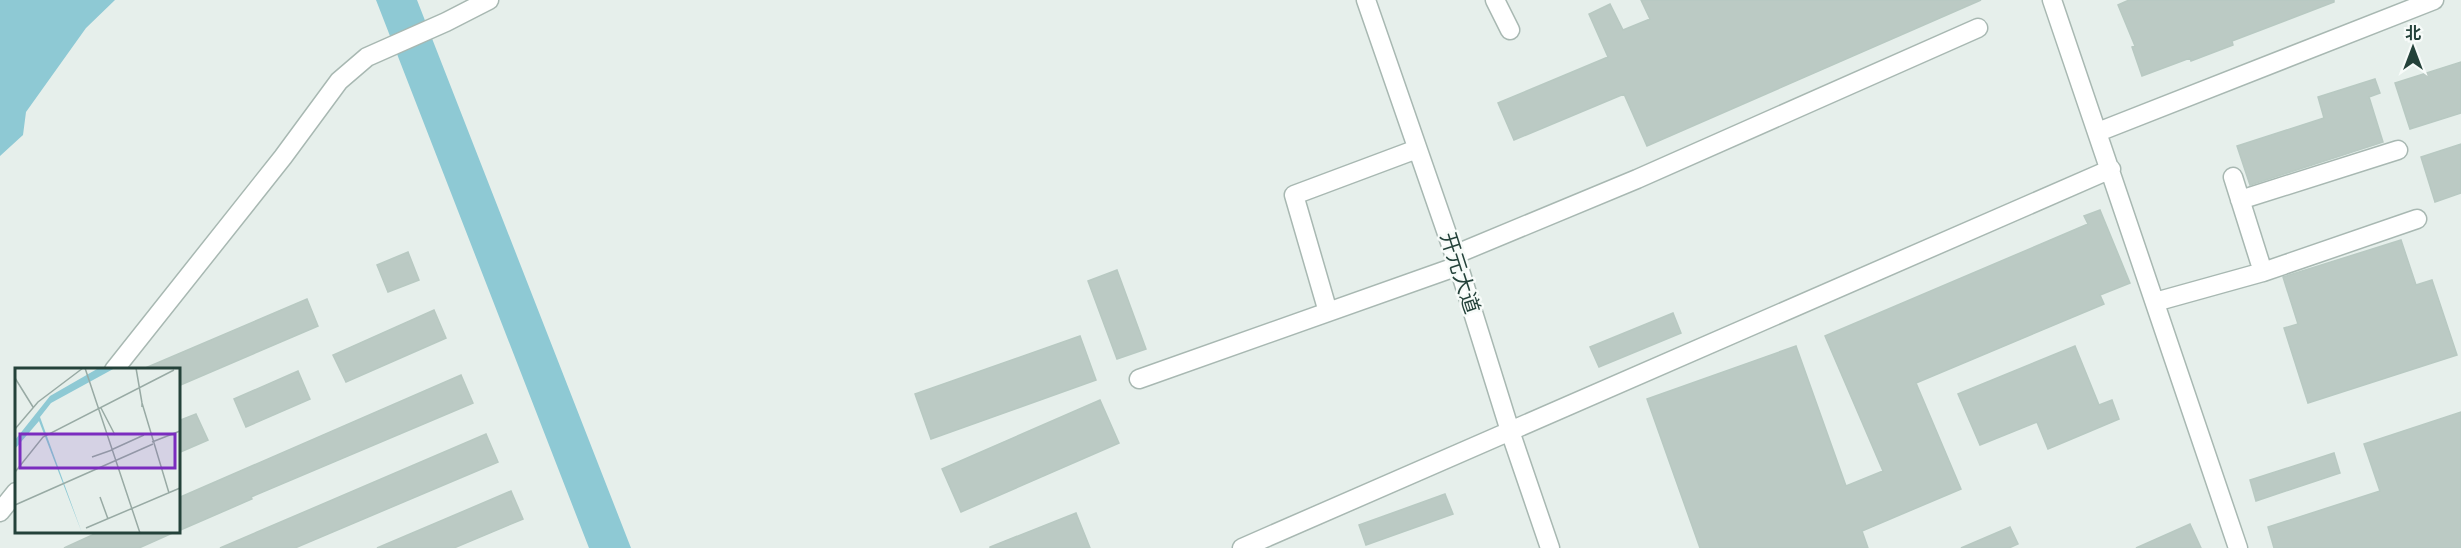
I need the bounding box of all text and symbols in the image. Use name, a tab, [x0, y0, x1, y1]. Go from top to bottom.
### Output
north arrow	[2383, 18, 2443, 78]
text: 北	[2405, 24, 2421, 43]
street label: 开元大道	[1436, 229, 1485, 317]
inset map	[15, 368, 180, 533]

